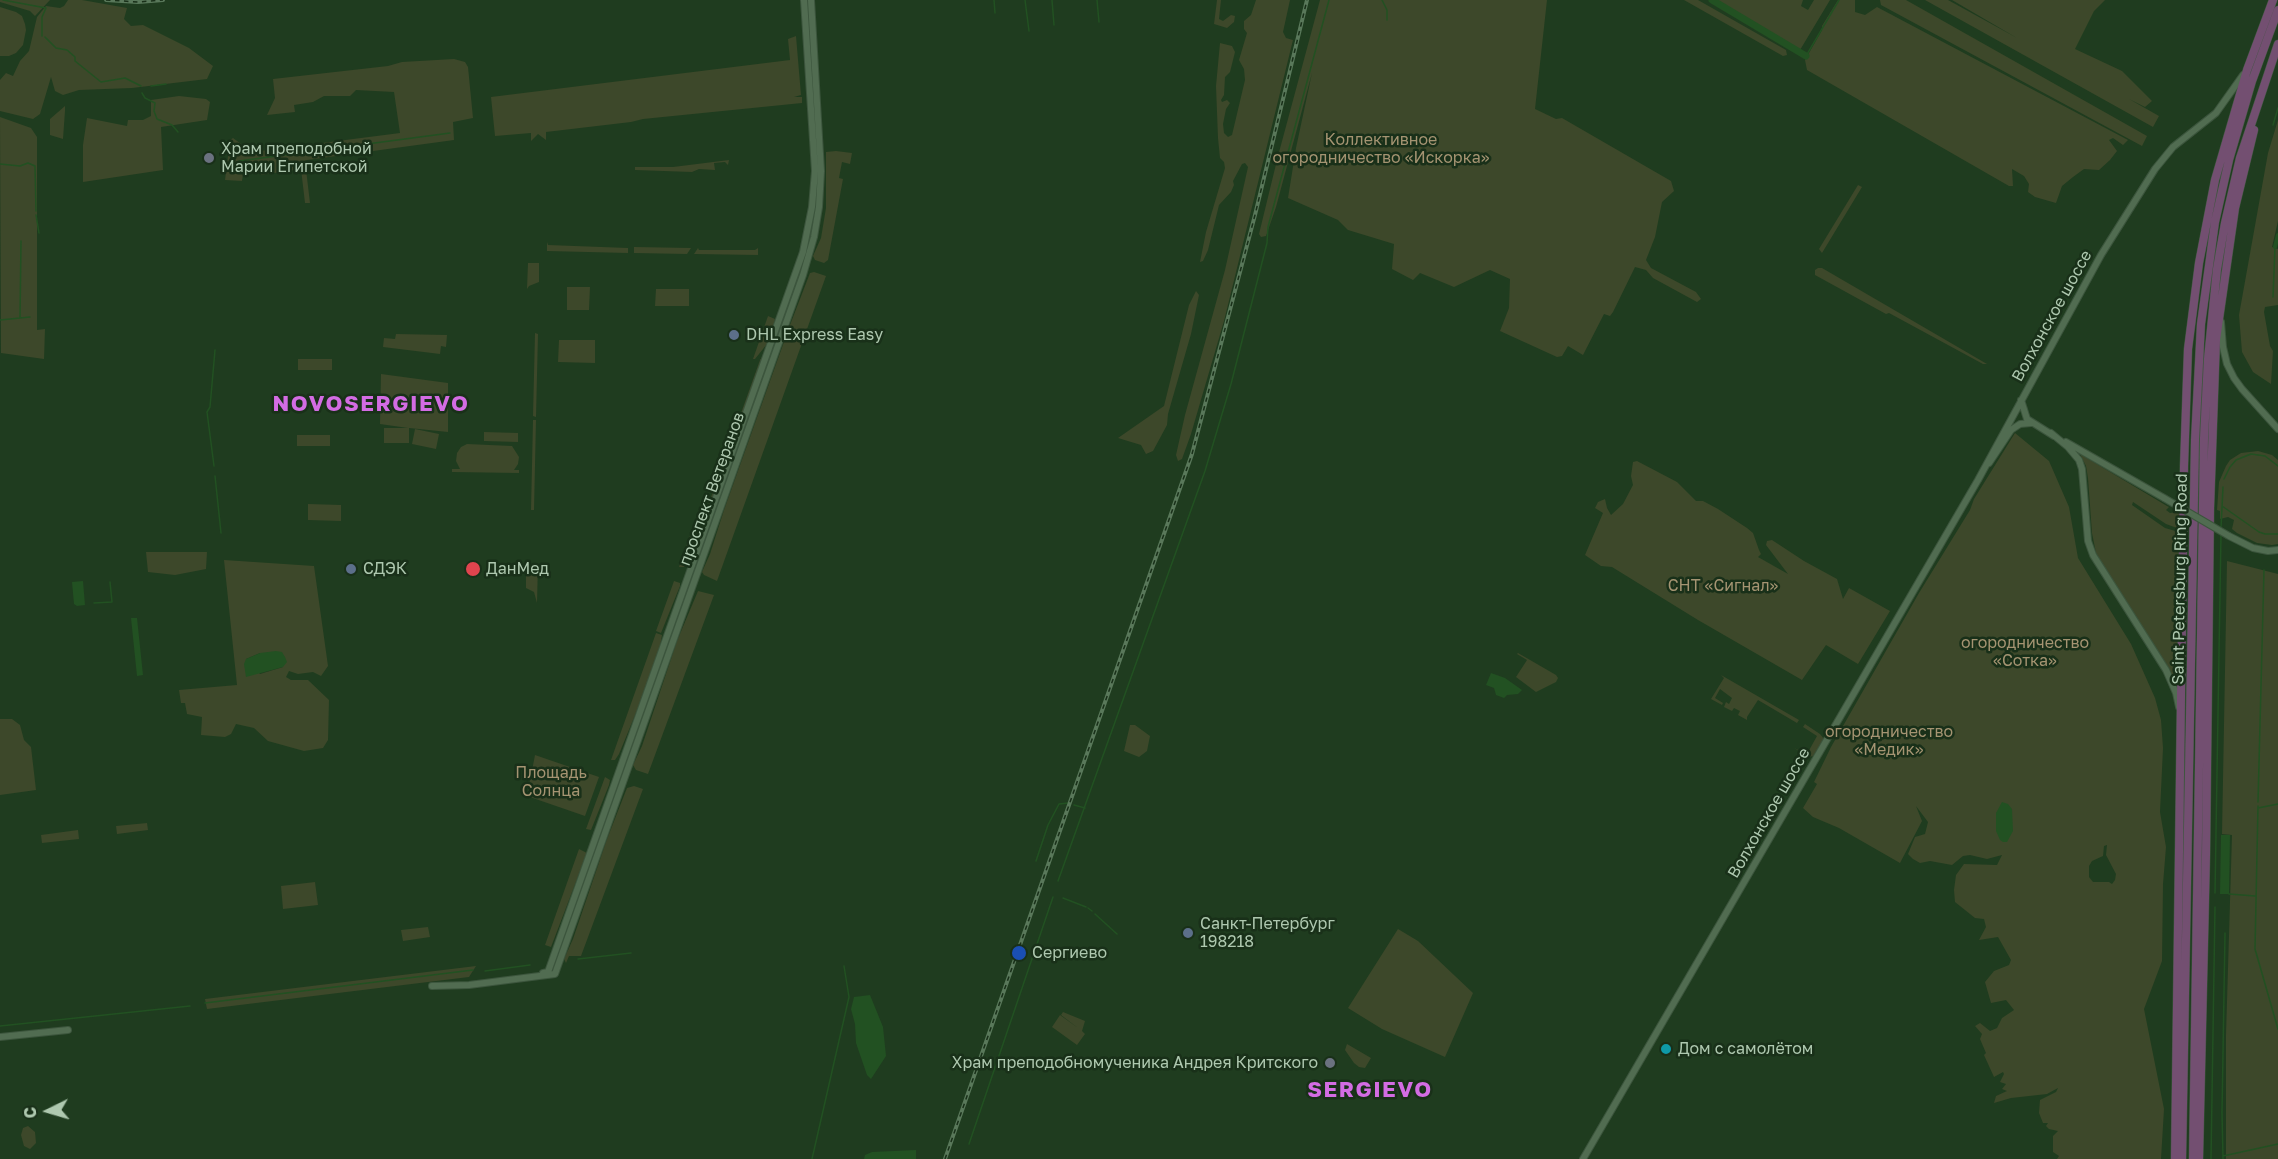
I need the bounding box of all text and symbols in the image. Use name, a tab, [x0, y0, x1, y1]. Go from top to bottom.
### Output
park label: Коллективное огородничество «Искорка»	[1272, 130, 1490, 168]
place label: Храм преподобной Марии Египетской	[221, 139, 372, 177]
marker: Храм преподобной Марии Египетской	[202, 151, 216, 165]
street label: Волхонское шоссе	[2008, 247, 2096, 385]
place label: DHL Express Easy	[746, 325, 883, 345]
marker: DHL Express Easy	[727, 328, 741, 342]
district label: NOVOSERGIEVO	[272, 391, 470, 417]
street label: проспект Ветеранов	[675, 410, 749, 568]
street label: Saint Petersburg Ring Road	[2169, 473, 2191, 685]
place label: СДЭК	[363, 559, 407, 579]
place label: ДанМед	[486, 559, 549, 579]
marker: ДанМед	[464, 560, 482, 578]
marker: СДЭК	[344, 562, 358, 576]
park label: СНТ «Сигнал»	[1668, 576, 1778, 596]
park label: огородничество «Сотка»	[1961, 633, 2089, 671]
park label: огородничество «Медик»	[1825, 722, 1953, 760]
street label: Волхонское шоссе	[1724, 744, 1814, 882]
park label: Площадь Солнца	[515, 763, 587, 801]
place label: Санкт-Петербург 198218	[1200, 914, 1335, 952]
marker: Санкт-Петербург 198218	[1181, 926, 1195, 940]
place label: Сергиево	[1032, 943, 1107, 963]
marker: Сергиево	[1010, 944, 1028, 962]
place label: Дом с самолётом	[1678, 1039, 1813, 1059]
marker: Дом с самолётом	[1659, 1042, 1673, 1056]
place label: Храм преподобномученика Андрея Критского	[952, 1053, 1318, 1073]
marker: Храм преподобномученика Андрея Критского	[1323, 1056, 1337, 1070]
district label: SERGIEVO	[1307, 1077, 1433, 1103]
north arrow	[18, 1081, 78, 1141]
text: С	[20, 1106, 41, 1119]

